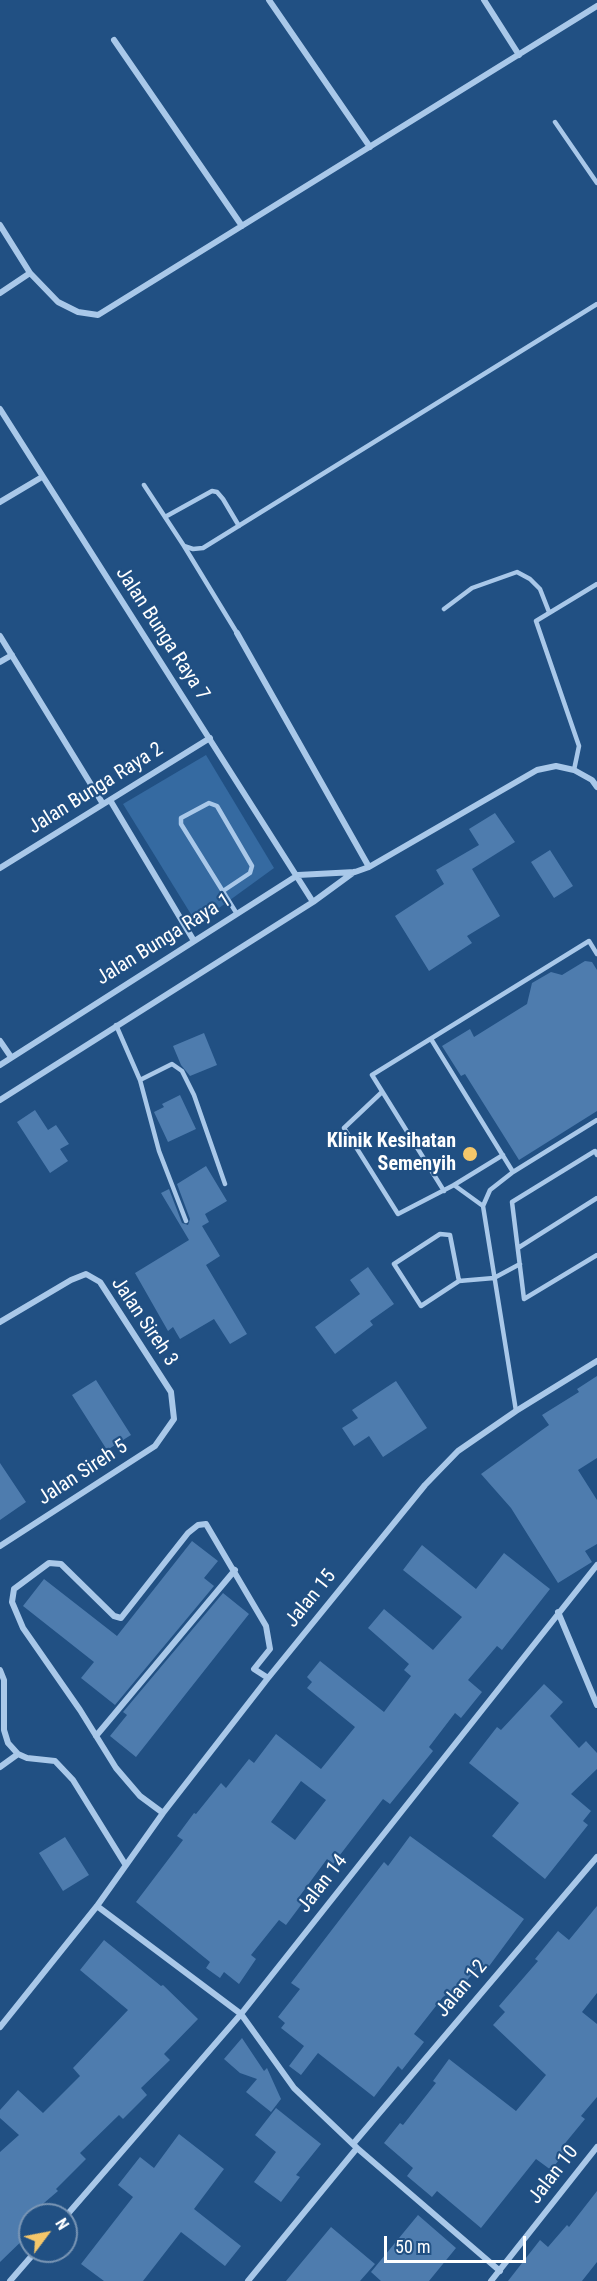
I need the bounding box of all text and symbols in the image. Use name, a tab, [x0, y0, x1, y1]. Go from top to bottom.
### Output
street label: Jalan Bunga Raya 7	[110, 563, 214, 705]
street label: Jalan Bunga Raya 2	[24, 738, 168, 840]
street label: Jalan Bunga Raya 1	[92, 889, 236, 991]
place label: Klinik Kesihatan Semenyih	[327, 1130, 456, 1177]
marker: Klinik Kesihatan Semenyih	[461, 1145, 479, 1163]
street label: Jalan Sireh 3	[106, 1273, 182, 1371]
street label: Jalan Sireh 5	[34, 1435, 132, 1511]
street label: Jalan 15	[280, 1565, 342, 1633]
street label: Jalan 14	[293, 1850, 353, 1918]
street label: Jalan 12	[431, 1955, 493, 2023]
street label: Jalan 10	[524, 2141, 584, 2209]
north arrow	[18, 2203, 78, 2263]
text: N	[51, 2215, 73, 2233]
scale bar	[387, 2224, 530, 2262]
text: 50 m	[395, 2236, 430, 2257]

